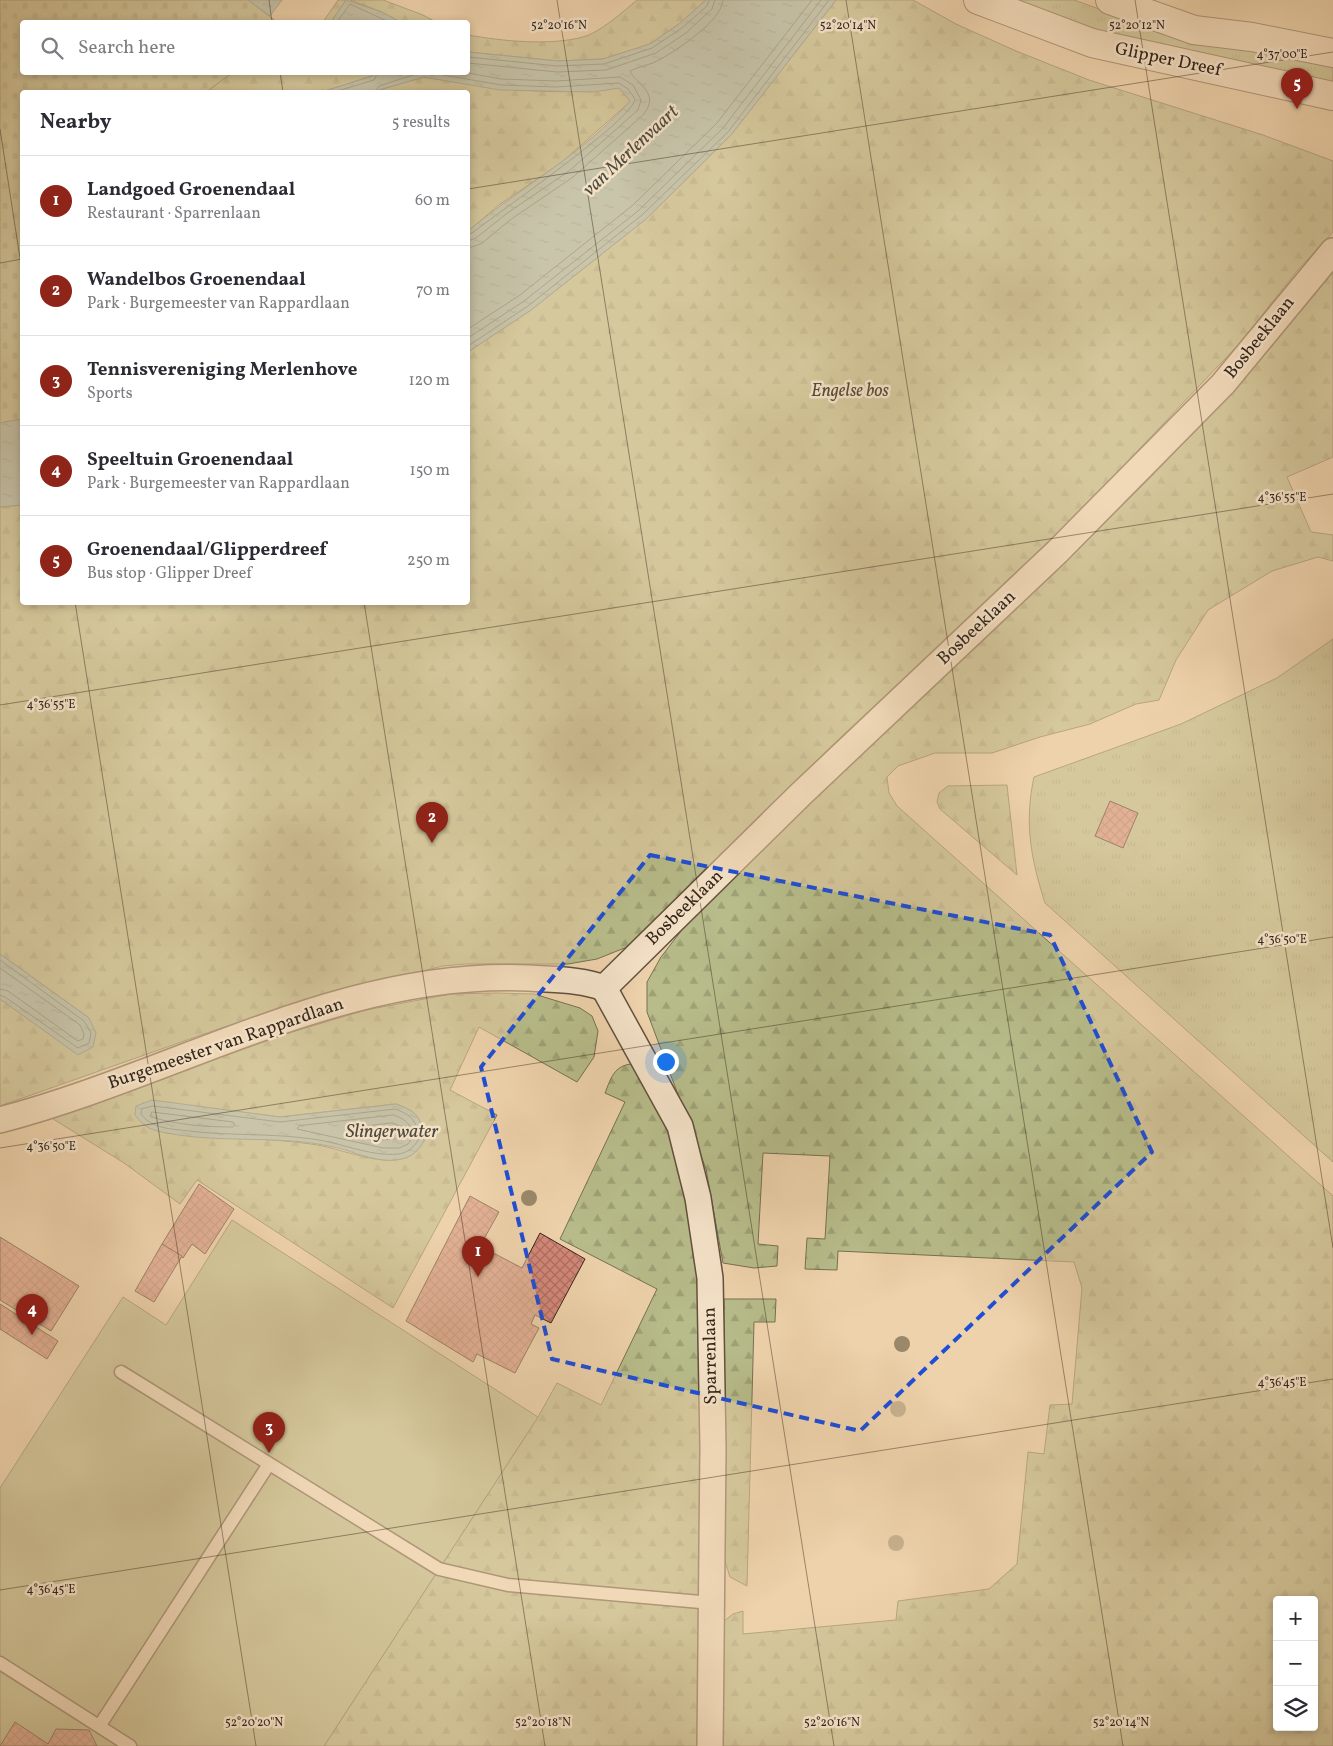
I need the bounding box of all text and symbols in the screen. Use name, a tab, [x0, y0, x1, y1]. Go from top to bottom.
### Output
text: 52°20'16"N	[531, 18, 587, 34]
text: 52°20'14"N	[820, 18, 876, 34]
text: 52°20'12"N	[1109, 18, 1165, 34]
search box	[20, 20, 470, 75]
icon: search	[38, 34, 66, 62]
text: Search here	[78, 35, 175, 61]
street label: Glipper Dreef	[1112, 37, 1225, 84]
text: 4°37'00"E	[1256, 47, 1308, 63]
pin: 5	[1281, 68, 1313, 109]
water label: van Merlenvaart	[577, 99, 685, 202]
text: Nearby	[40, 108, 111, 137]
text: 5 results	[392, 112, 450, 134]
text: Landgoed Groenendaal	[87, 177, 295, 203]
text: 1	[53, 190, 59, 212]
text: 60 m	[415, 190, 450, 212]
text: Restaurant · Sparrenlaan	[87, 203, 261, 225]
text: Wandelbos Groenendaal	[87, 267, 306, 293]
text: 2	[52, 280, 60, 302]
text: 70 m	[416, 280, 450, 302]
street label: Bosbeeklaan	[1219, 291, 1301, 384]
text: Park · Burgemeester van Rappardlaan	[87, 293, 350, 315]
text: Tennisvereniging Merlenhove	[87, 357, 358, 383]
text: 3	[52, 370, 60, 392]
text: 120 m	[408, 370, 450, 392]
park label: Engelse bos	[811, 379, 889, 404]
text: Sports	[87, 383, 133, 405]
text: Speeltuin Groenendaal	[87, 447, 293, 473]
text: 4	[51, 460, 61, 482]
text: 150 m	[409, 460, 450, 482]
text: Park · Burgemeester van Rappardlaan	[87, 473, 350, 495]
text: 4°36'55"E	[1258, 490, 1306, 506]
text: Groenendaal/Glipperdreef	[87, 537, 327, 563]
text: 5	[52, 550, 60, 572]
text: 250 m	[407, 550, 450, 572]
text: Bus stop · Glipper Dreef	[87, 563, 252, 585]
street label: Bosbeeklaan	[932, 585, 1022, 671]
text: 4°36'55"E	[27, 697, 75, 713]
pin: 2	[416, 802, 448, 843]
street label: Bosbeeklaan	[641, 864, 730, 951]
text: 4°36'50"E	[1257, 932, 1307, 948]
street label: Burgemeester van Rappardlaan	[105, 992, 348, 1096]
your location	[653, 1049, 679, 1075]
water label: Slingerwater	[346, 1119, 439, 1145]
text: 4°36'50"E	[26, 1139, 76, 1155]
pin: 1	[462, 1236, 494, 1277]
pin: 4	[16, 1294, 48, 1335]
street label: Sparrenlaan	[698, 1307, 724, 1405]
text: 4°36'45"E	[1258, 1375, 1306, 1391]
pin: 3	[253, 1412, 285, 1453]
text: 4°36'45"E	[27, 1582, 75, 1598]
map controls	[1273, 1596, 1318, 1731]
button: +	[1273, 1596, 1318, 1641]
button: −	[1273, 1641, 1318, 1686]
button: layers	[1273, 1686, 1318, 1731]
text: 52°20'20"N	[225, 1715, 283, 1731]
text: 52°20'18"N	[515, 1715, 571, 1731]
text: 52°20'16"N	[804, 1715, 860, 1731]
text: 52°20'14"N	[1093, 1715, 1149, 1731]

